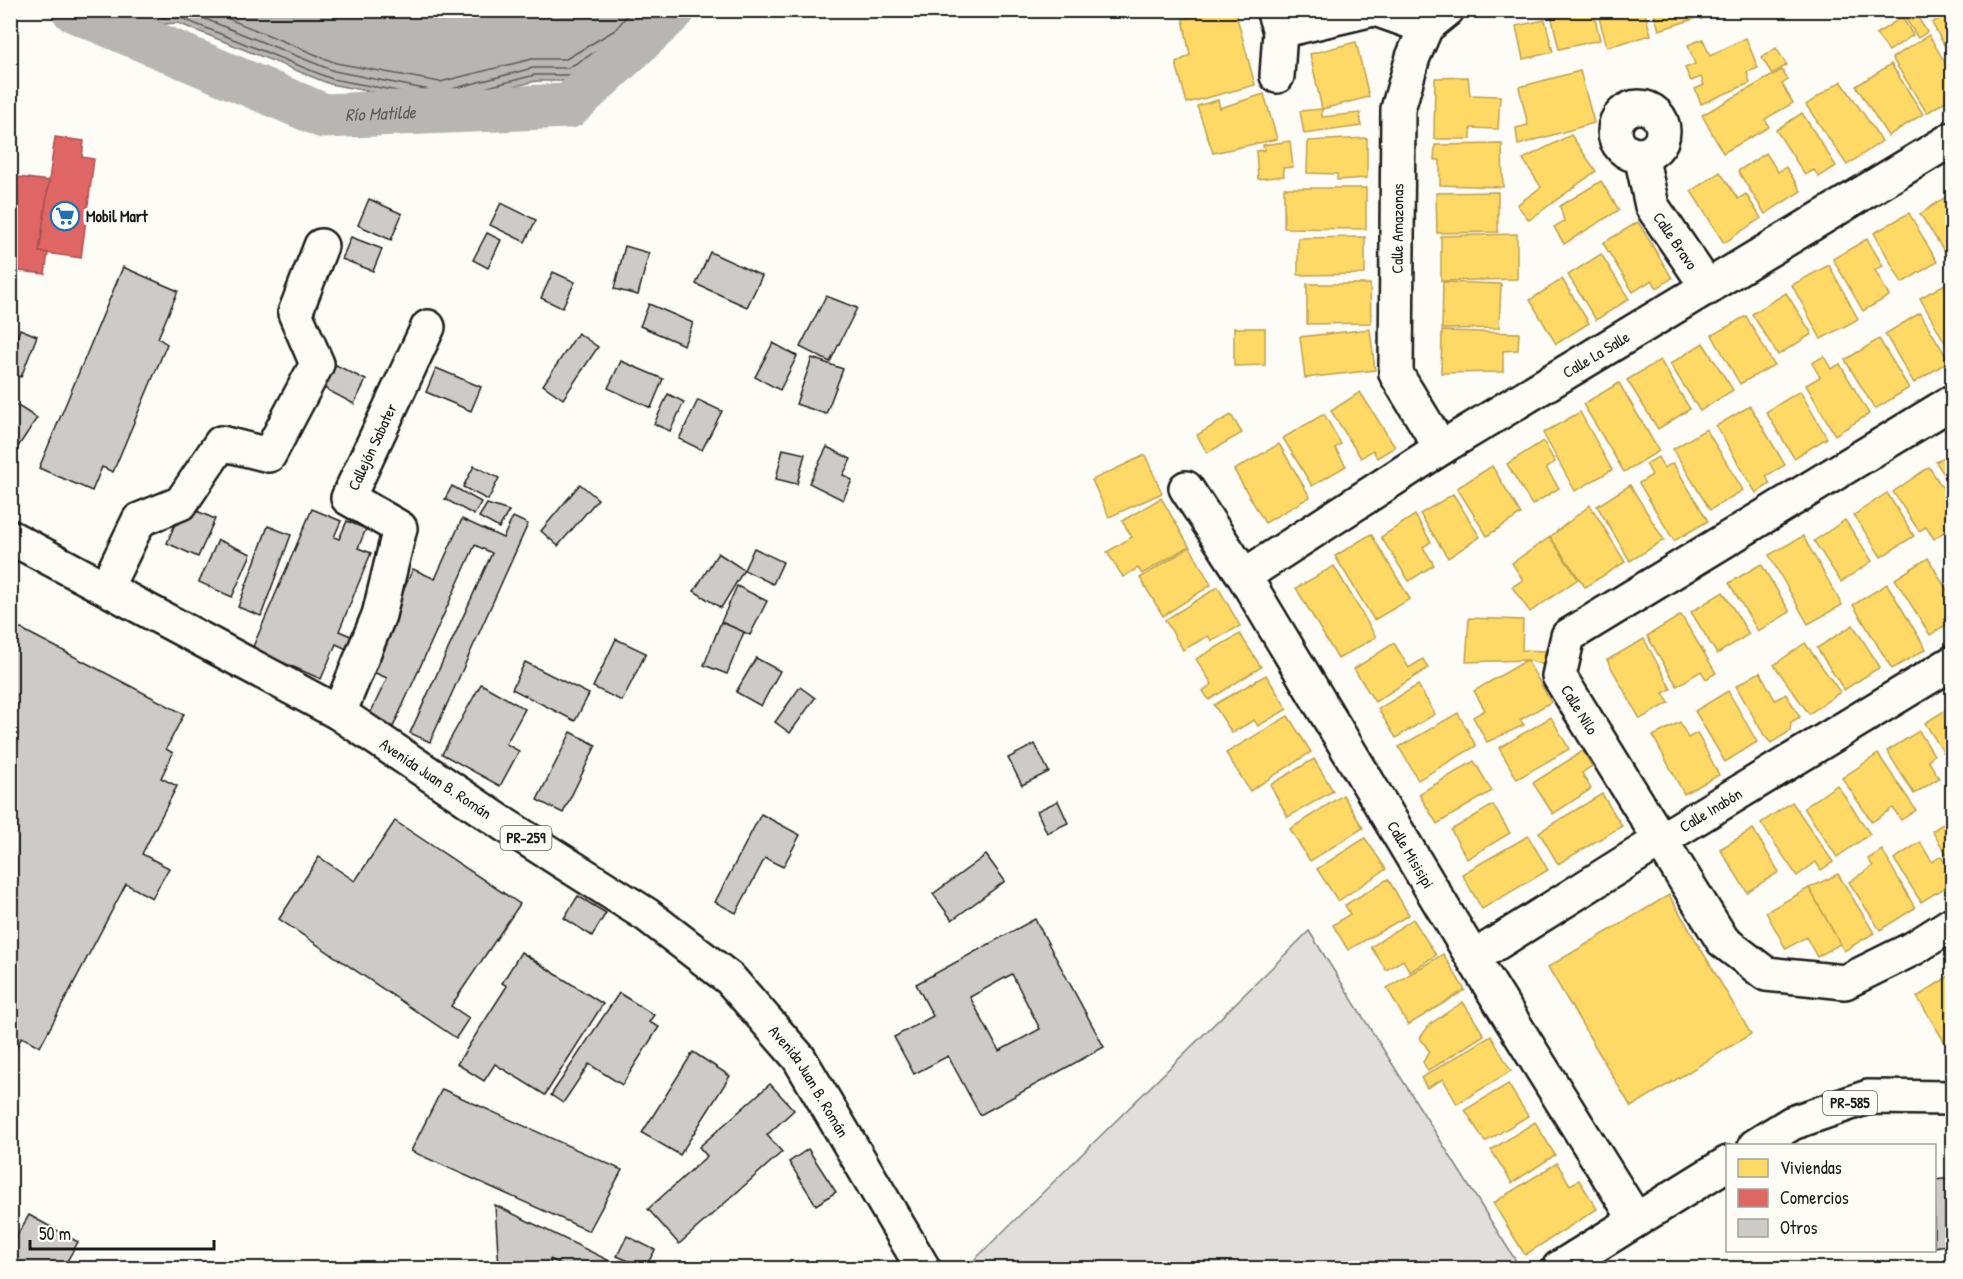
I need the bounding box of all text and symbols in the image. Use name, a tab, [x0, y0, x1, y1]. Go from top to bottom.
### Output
water label: Río Matilde	[345, 99, 417, 127]
street label: Calle Amazonas	[1386, 184, 1408, 274]
supermarket icon: Mobil Mart	[49, 200, 81, 232]
place label: Mobil Mart	[86, 205, 148, 227]
street label: Calle Bravo	[1648, 207, 1703, 274]
street label: Calle La Salle	[1558, 325, 1634, 383]
street label: Callejón Sabater	[342, 399, 402, 494]
street label: Calle Nilo	[1556, 680, 1604, 739]
street label: Avenida Juan B. Román	[376, 733, 496, 824]
street label: Calle Inabón	[1675, 782, 1746, 837]
street label: Calle Misisipi	[1382, 817, 1440, 892]
road number: PR-259	[500, 826, 552, 850]
street label: Avenida Juan B. Román	[764, 1020, 854, 1141]
road number: PR-585	[1823, 1091, 1877, 1115]
legend	[1726, 1144, 1936, 1252]
text: Viviendas	[1780, 1155, 1842, 1180]
text: Comercios	[1780, 1185, 1849, 1210]
scale bar	[30, 1213, 214, 1251]
text: Otros	[1780, 1215, 1817, 1240]
text: 50 m	[39, 1221, 71, 1246]

